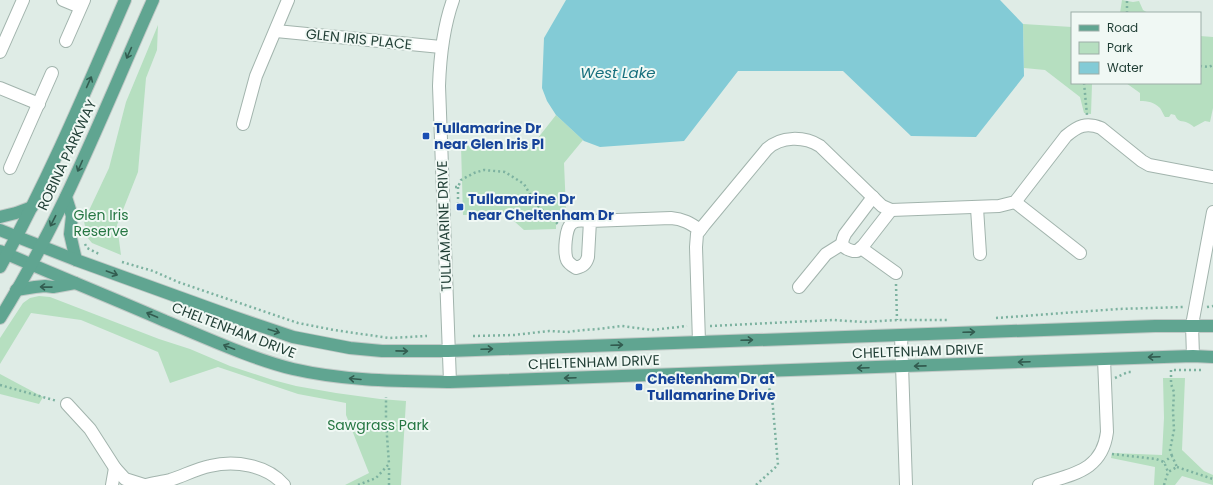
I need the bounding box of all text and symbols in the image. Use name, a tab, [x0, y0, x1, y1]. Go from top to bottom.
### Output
legend	[1071, 12, 1201, 84]
text: Road	[1107, 19, 1138, 36]
street label: GLEN IRIS PLACE	[305, 23, 413, 55]
text: Park	[1107, 39, 1134, 56]
one-way arrow	[125, 46, 133, 58]
text: Water	[1107, 59, 1144, 76]
water label: West Lake	[580, 62, 656, 83]
one-way arrow	[86, 77, 93, 89]
street label: ROBINA PARKWAY	[33, 96, 101, 214]
place label: Tullamarine Dr near Glen Iris Pl	[434, 118, 544, 154]
marker: Tullamarine Dr near Glen Iris Pl	[421, 131, 431, 141]
one-way arrow	[76, 160, 83, 172]
street label: TULLAMARINE DRIVE	[432, 160, 456, 292]
place label: Tullamarine Dr near Cheltenham Dr	[468, 189, 614, 225]
marker: Tullamarine Dr near Cheltenham Dr	[455, 202, 465, 212]
park label: Glen Iris Reserve	[73, 205, 129, 241]
one-way arrow	[49, 215, 57, 227]
one-way arrow	[106, 270, 118, 278]
one-way arrow	[40, 283, 53, 291]
street label: CHELTENHAM DRIVE	[169, 297, 299, 363]
one-way arrow	[146, 311, 158, 318]
one-way arrow	[268, 328, 281, 335]
one-way arrow	[962, 329, 975, 336]
one-way arrow	[740, 337, 753, 344]
street label: CHELTENHAM DRIVE	[852, 339, 984, 363]
one-way arrow	[610, 341, 623, 349]
one-way arrow	[224, 343, 236, 351]
one-way arrow	[480, 346, 493, 353]
one-way arrow	[395, 347, 408, 355]
street label: CHELTENHAM DRIVE	[528, 350, 660, 374]
one-way arrow	[1148, 354, 1161, 361]
one-way arrow	[1018, 358, 1031, 366]
one-way arrow	[914, 362, 927, 370]
one-way arrow	[857, 364, 870, 371]
place label: Cheltenham Dr at Tullamarine Drive	[647, 369, 776, 405]
one-way arrow	[564, 374, 577, 382]
one-way arrow	[349, 375, 362, 382]
marker: Cheltenham Dr at Tullamarine Drive	[634, 382, 644, 392]
park label: Sawgrass Park	[327, 415, 430, 435]

